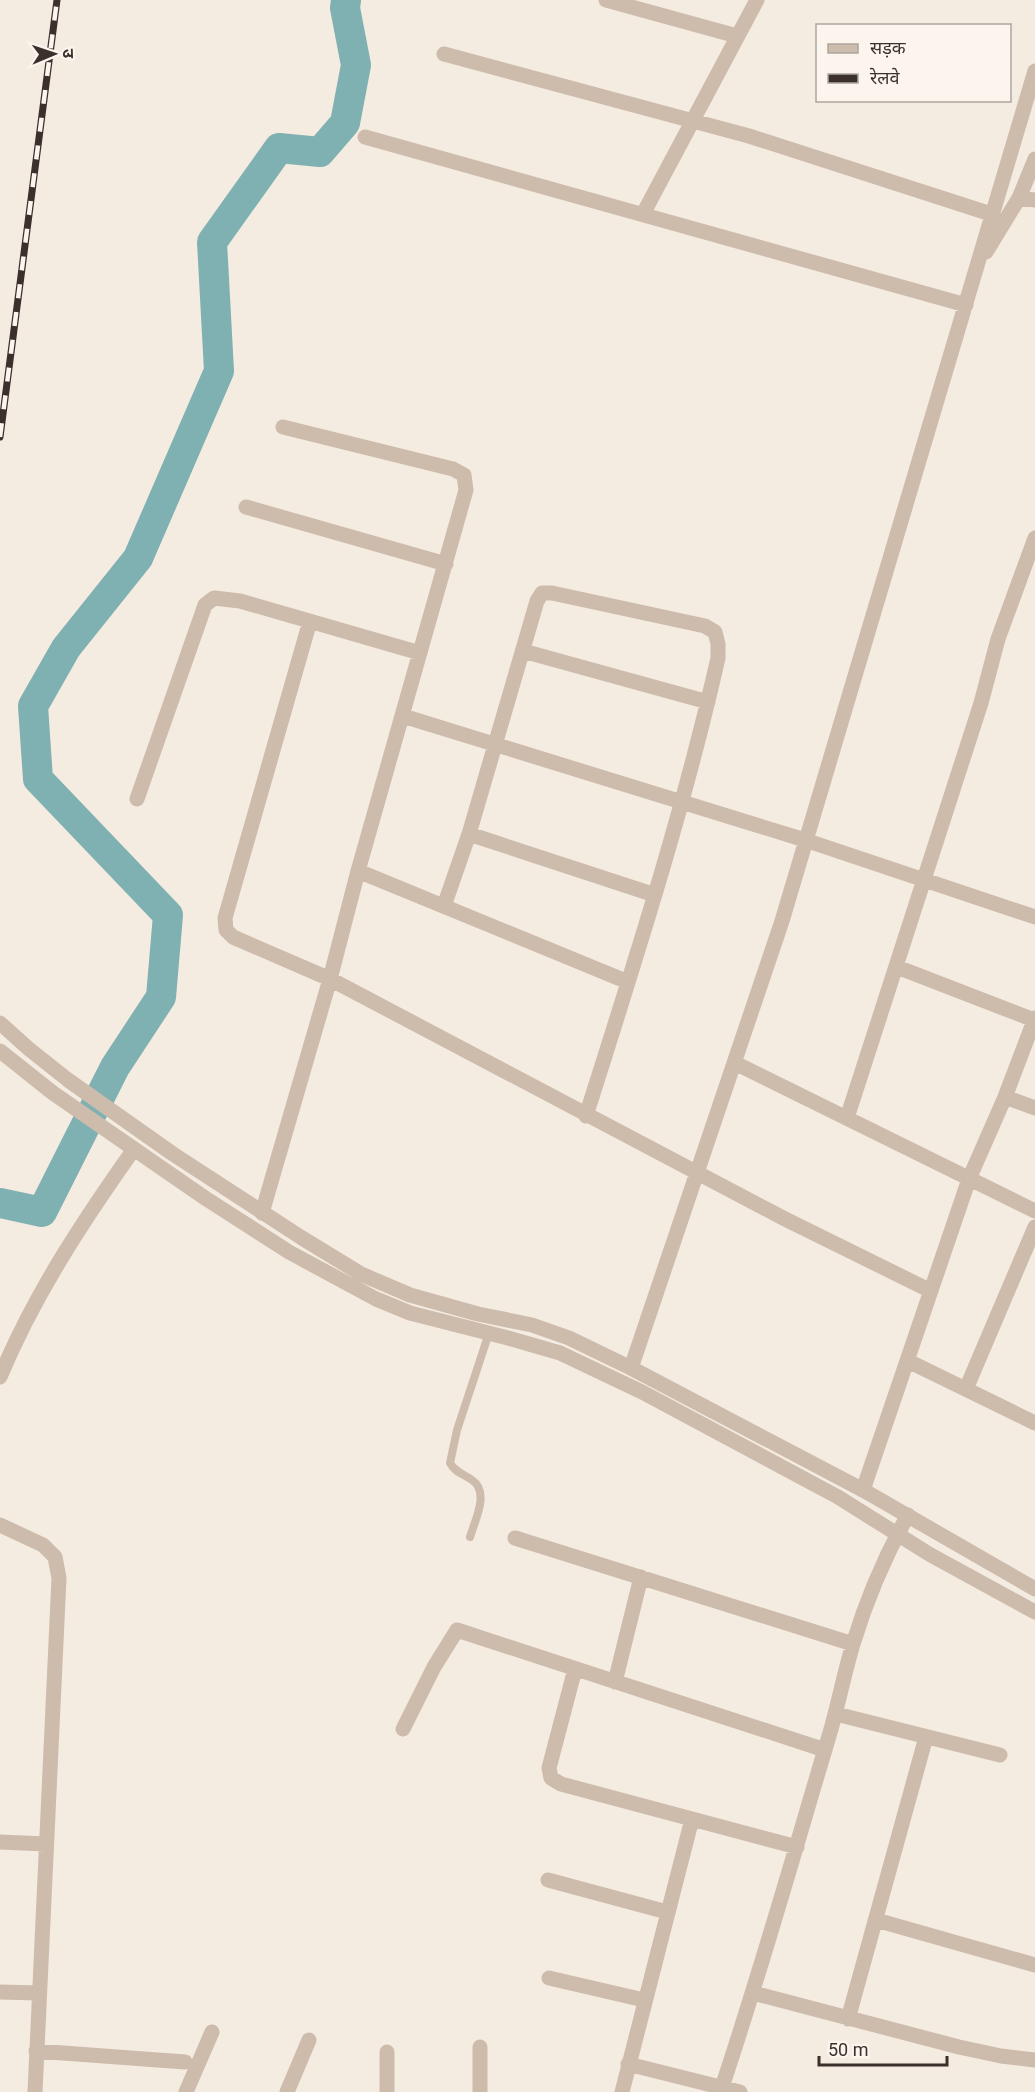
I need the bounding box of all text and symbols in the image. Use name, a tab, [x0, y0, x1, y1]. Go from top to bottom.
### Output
north arrow	[24, 24, 84, 84]
legend	[816, 24, 1011, 102]
text: सड़क	[870, 37, 907, 58]
text: उ	[59, 48, 78, 59]
text: रेलवे	[869, 67, 901, 88]
scale bar	[819, 2029, 946, 2067]
text: 50 m	[828, 2039, 868, 2060]

